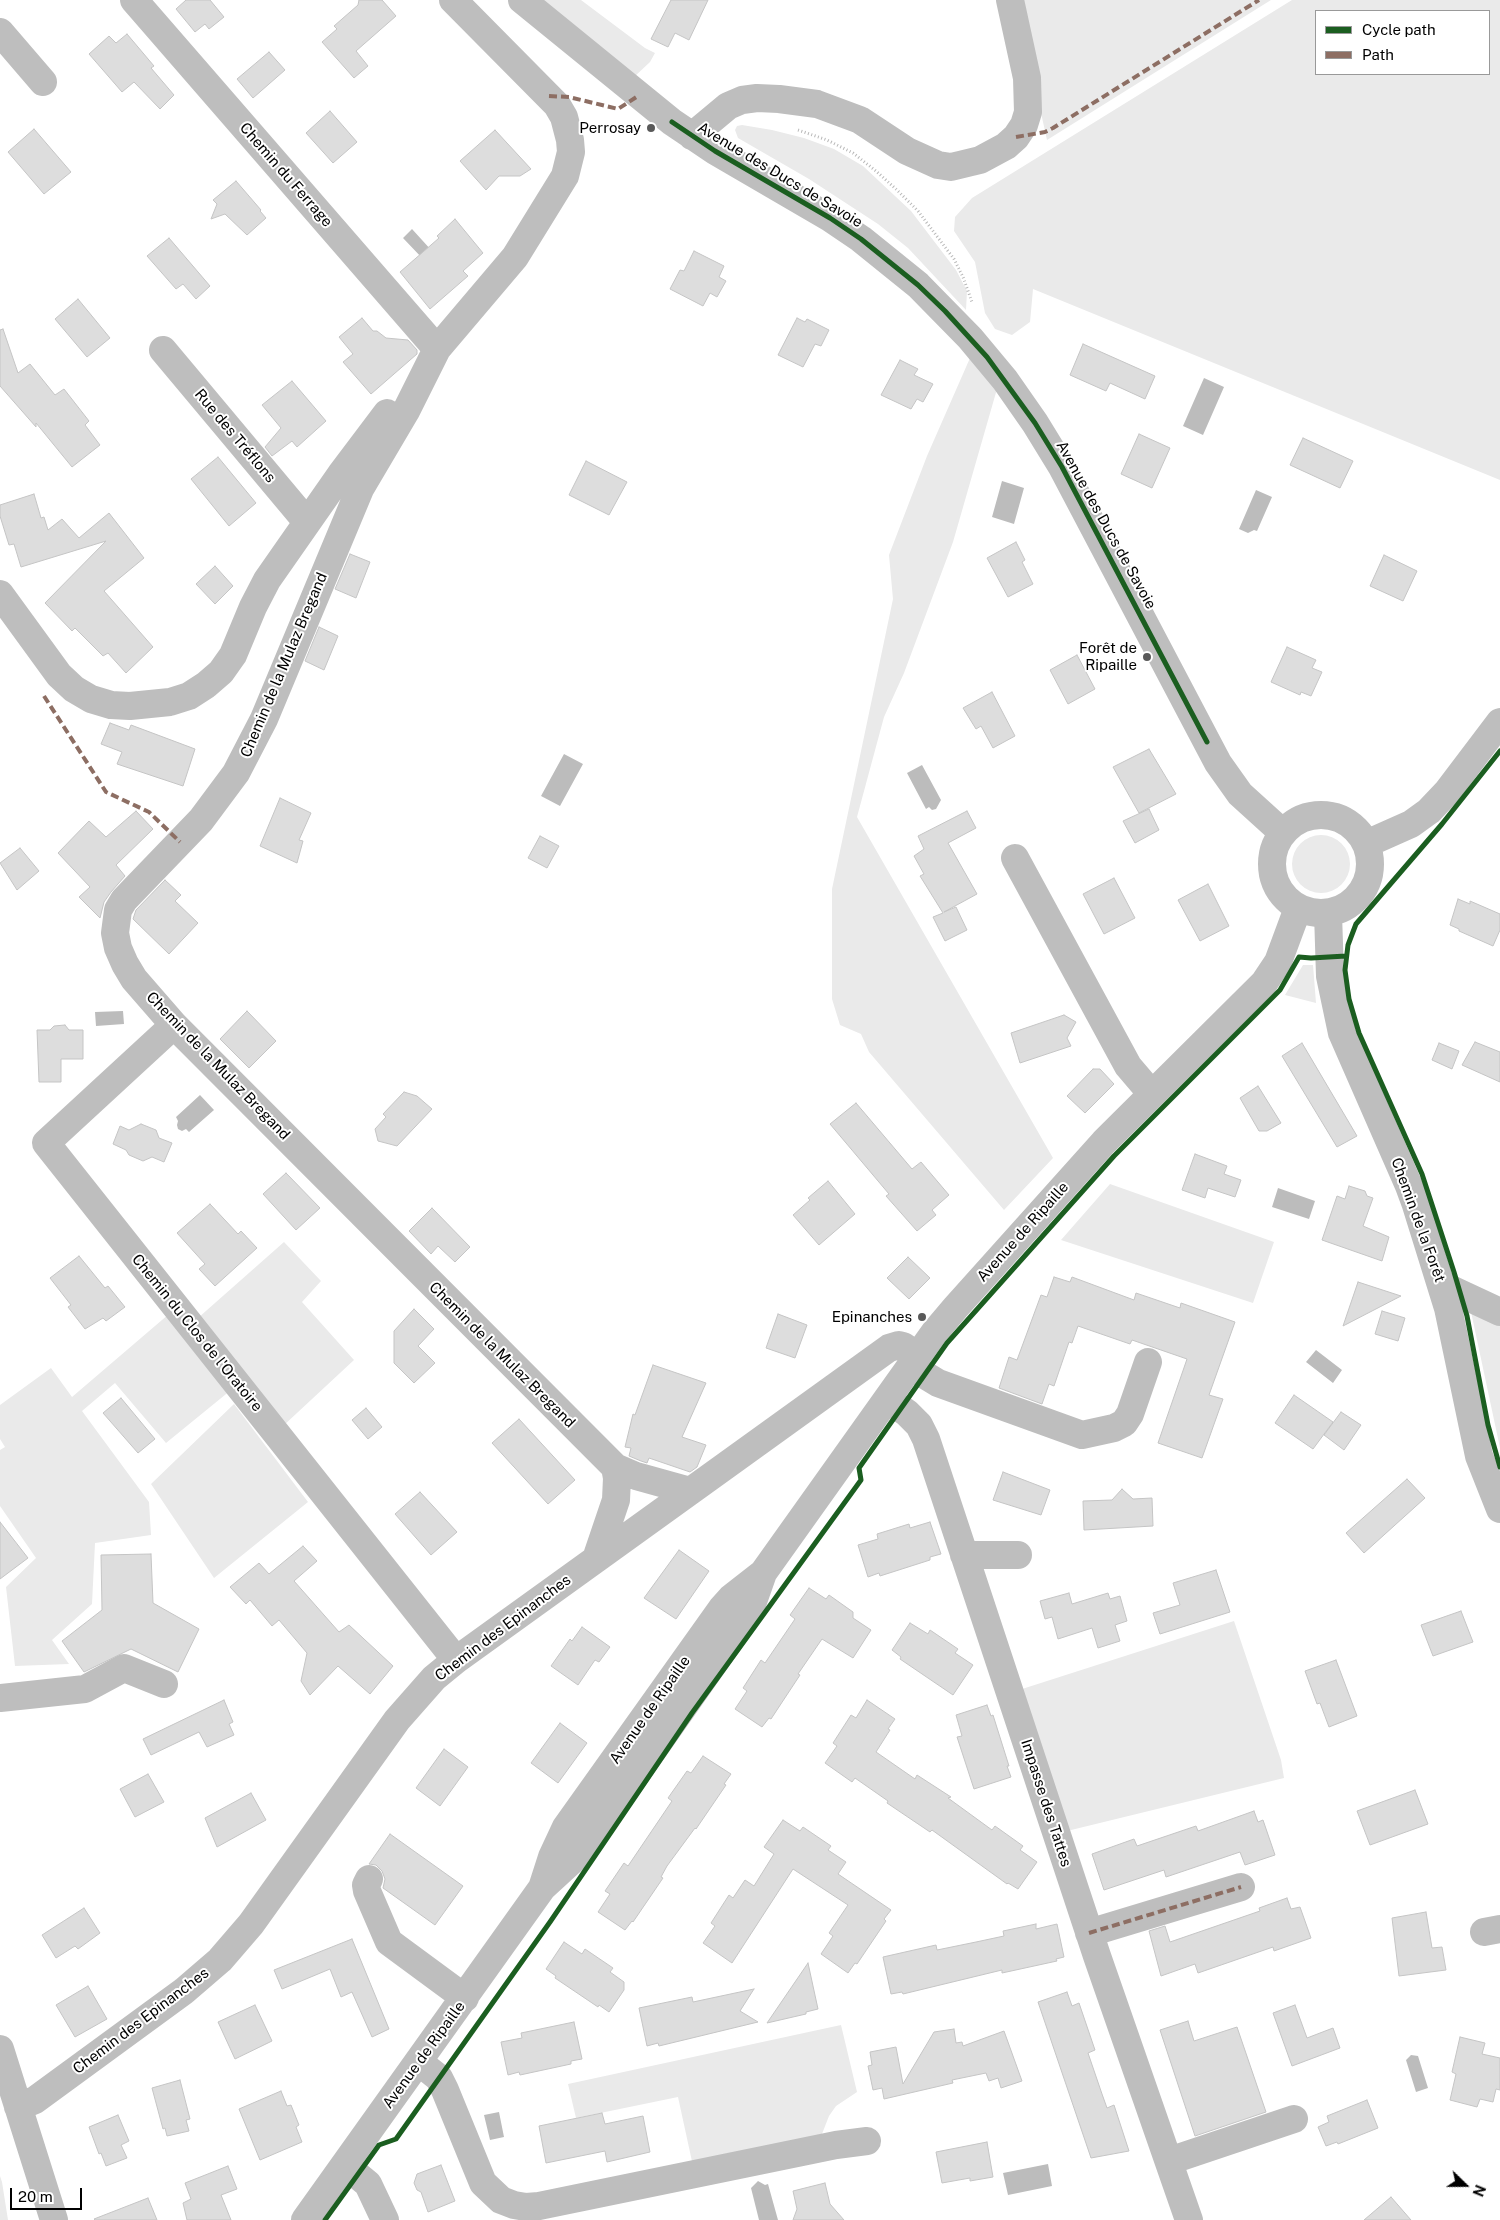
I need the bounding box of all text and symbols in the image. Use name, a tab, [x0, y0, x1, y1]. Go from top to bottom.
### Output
legend	[1315, 10, 1490, 75]
text: Cycle path	[1362, 21, 1436, 38]
text: Path	[1362, 46, 1394, 63]
street label: Avenue des Ducs de Savoie	[694, 118, 866, 232]
street label: Chemin du Ferrage	[236, 119, 336, 231]
place label: Perrosay	[579, 119, 641, 137]
marker: Perrosay	[645, 122, 657, 134]
street label: Rue des Tréflons	[191, 386, 279, 486]
street label: Avenue des Ducs de Savoie	[1052, 438, 1160, 612]
street label: Chemin de la Mulaz Bregand	[237, 570, 331, 760]
place label: Forêt de Ripaille	[1079, 639, 1137, 674]
marker: Forêt de Ripaille	[1141, 651, 1153, 663]
street label: Chemin de la Mulaz Bregand	[142, 988, 294, 1144]
street label: Chemin de la Forêt	[1387, 1155, 1449, 1285]
street label: Avenue de Ripaille	[973, 1178, 1073, 1286]
street label: Chemin du Clos de l'Oratoire	[128, 1251, 266, 1415]
street label: Chemin de la Mulaz Bregand	[425, 1278, 579, 1432]
place label: Epinanches	[832, 1308, 912, 1326]
marker: Epinanches	[916, 1311, 928, 1323]
street label: Chemin des Epinanches	[432, 1571, 574, 1685]
street label: Avenue de Ripaille	[606, 1652, 694, 1768]
street label: Impasse des Tattes	[1017, 1737, 1075, 1869]
street label: Chemin des Epinanches	[70, 1964, 212, 2078]
street label: Avenue de Ripaille	[379, 1998, 469, 2112]
north arrow	[1440, 2160, 1490, 2210]
scale bar	[12, 2178, 85, 2210]
text: N	[1469, 2183, 1488, 2199]
text: 20 m	[18, 2188, 53, 2205]

